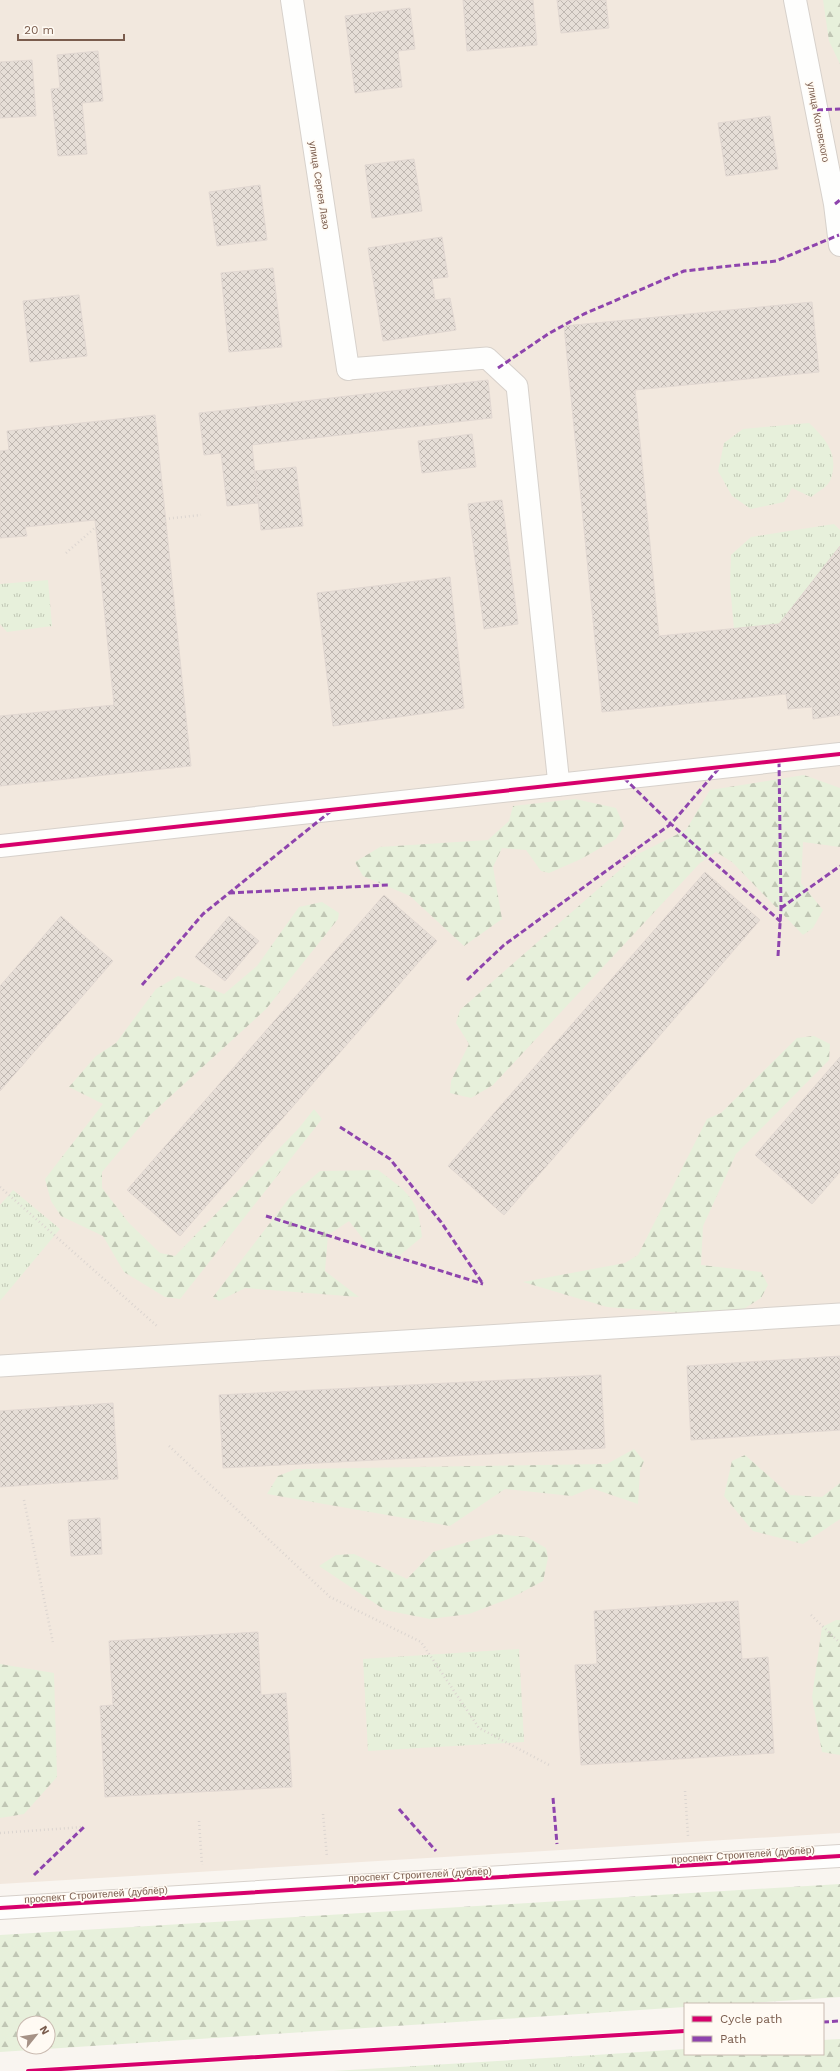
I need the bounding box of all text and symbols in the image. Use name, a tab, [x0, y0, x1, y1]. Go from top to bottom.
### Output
scale bar	[18, 16, 124, 42]
text: 20 m	[24, 23, 54, 37]
street label: улица Котовского	[805, 81, 832, 163]
street label: улица Сергея Лазо	[307, 140, 332, 230]
street label: проспект Строителей (дублёр)	[671, 1844, 815, 1865]
street label: проспект Строителей (дублёр)	[348, 1865, 492, 1884]
street label: проспект Строителей (дублёр)	[24, 1884, 168, 1905]
legend	[684, 2003, 824, 2055]
text: Cycle path	[720, 2012, 782, 2026]
north arrow	[16, 2015, 56, 2055]
text: N	[37, 2023, 52, 2037]
text: Path	[720, 2032, 746, 2046]

